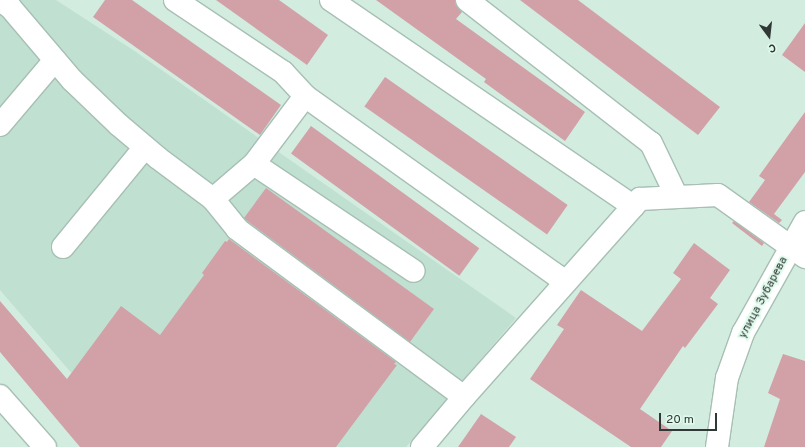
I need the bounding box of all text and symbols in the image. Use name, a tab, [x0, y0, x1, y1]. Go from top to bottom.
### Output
north arrow	[749, 16, 789, 56]
text: С	[767, 40, 777, 55]
street label: улица Зубарева	[736, 255, 792, 341]
scale bar	[661, 405, 719, 431]
text: 20 m	[666, 412, 694, 428]

